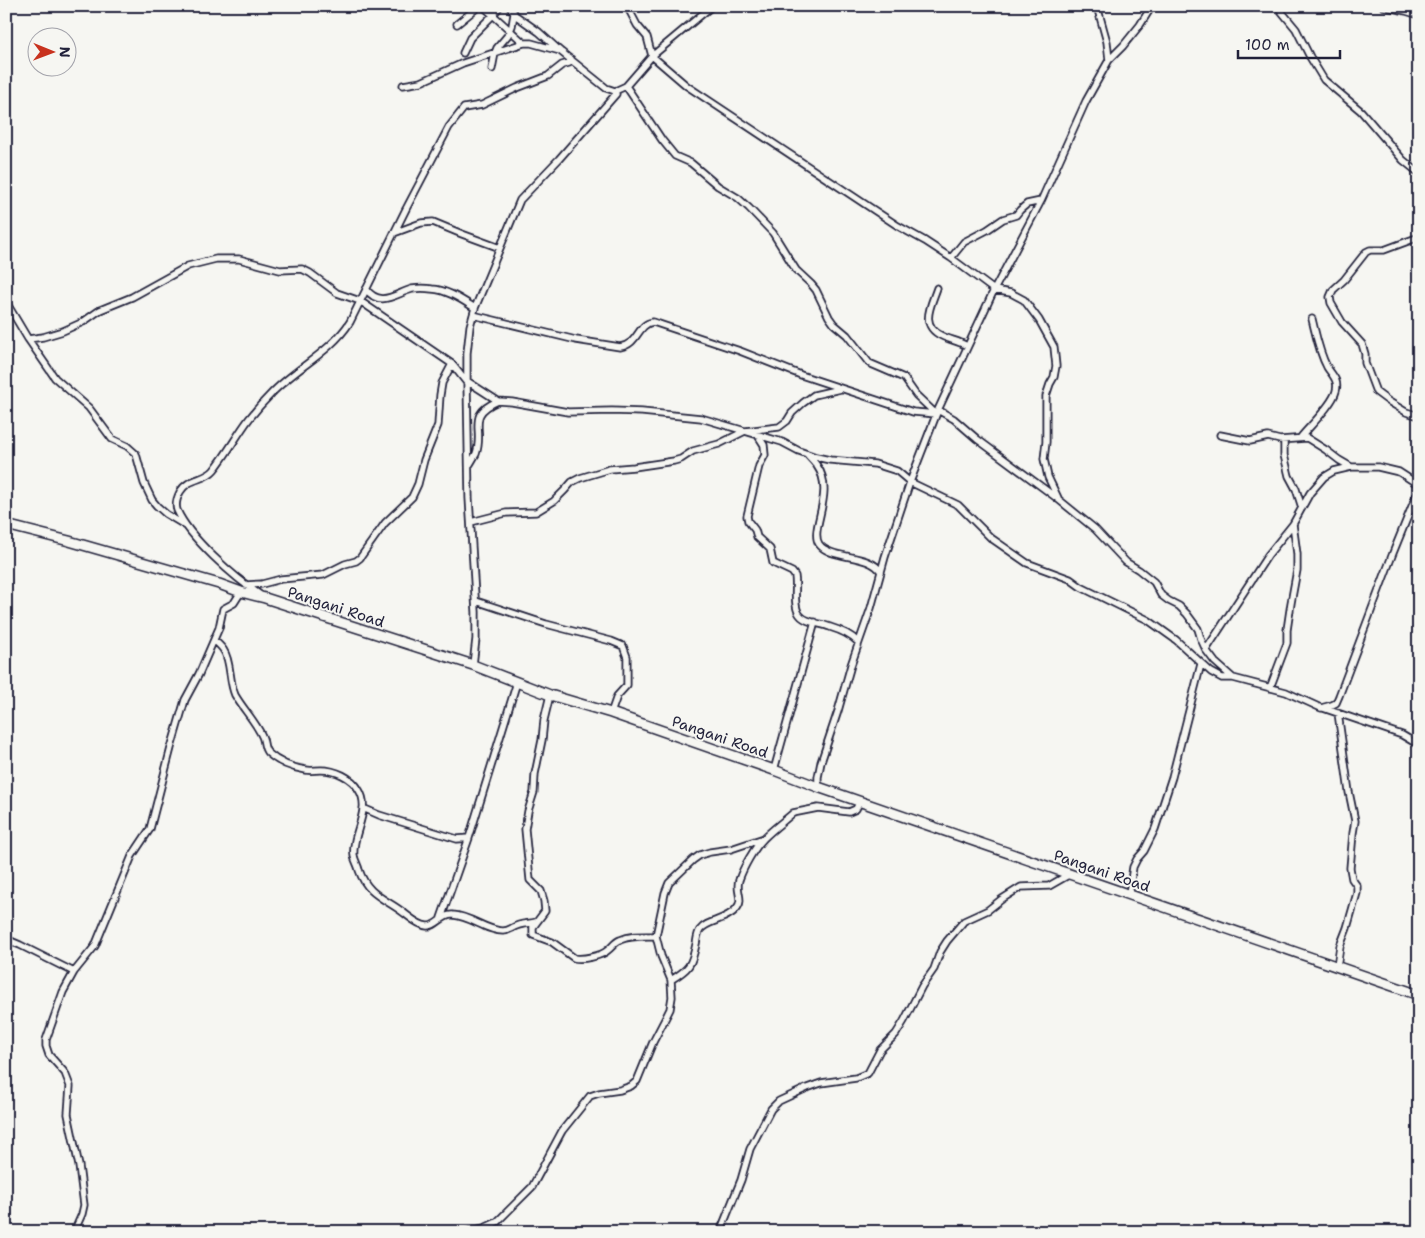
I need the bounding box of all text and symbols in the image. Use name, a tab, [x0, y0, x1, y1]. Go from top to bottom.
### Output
north arrow	[28, 28, 78, 78]
scale bar	[1238, 28, 1340, 60]
text: 100 m	[1245, 35, 1290, 55]
text: N	[56, 47, 74, 58]
street label: Pangani Road	[285, 582, 388, 632]
street label: Pangani Road	[669, 711, 771, 763]
street label: Pangani Road	[1051, 845, 1153, 897]

